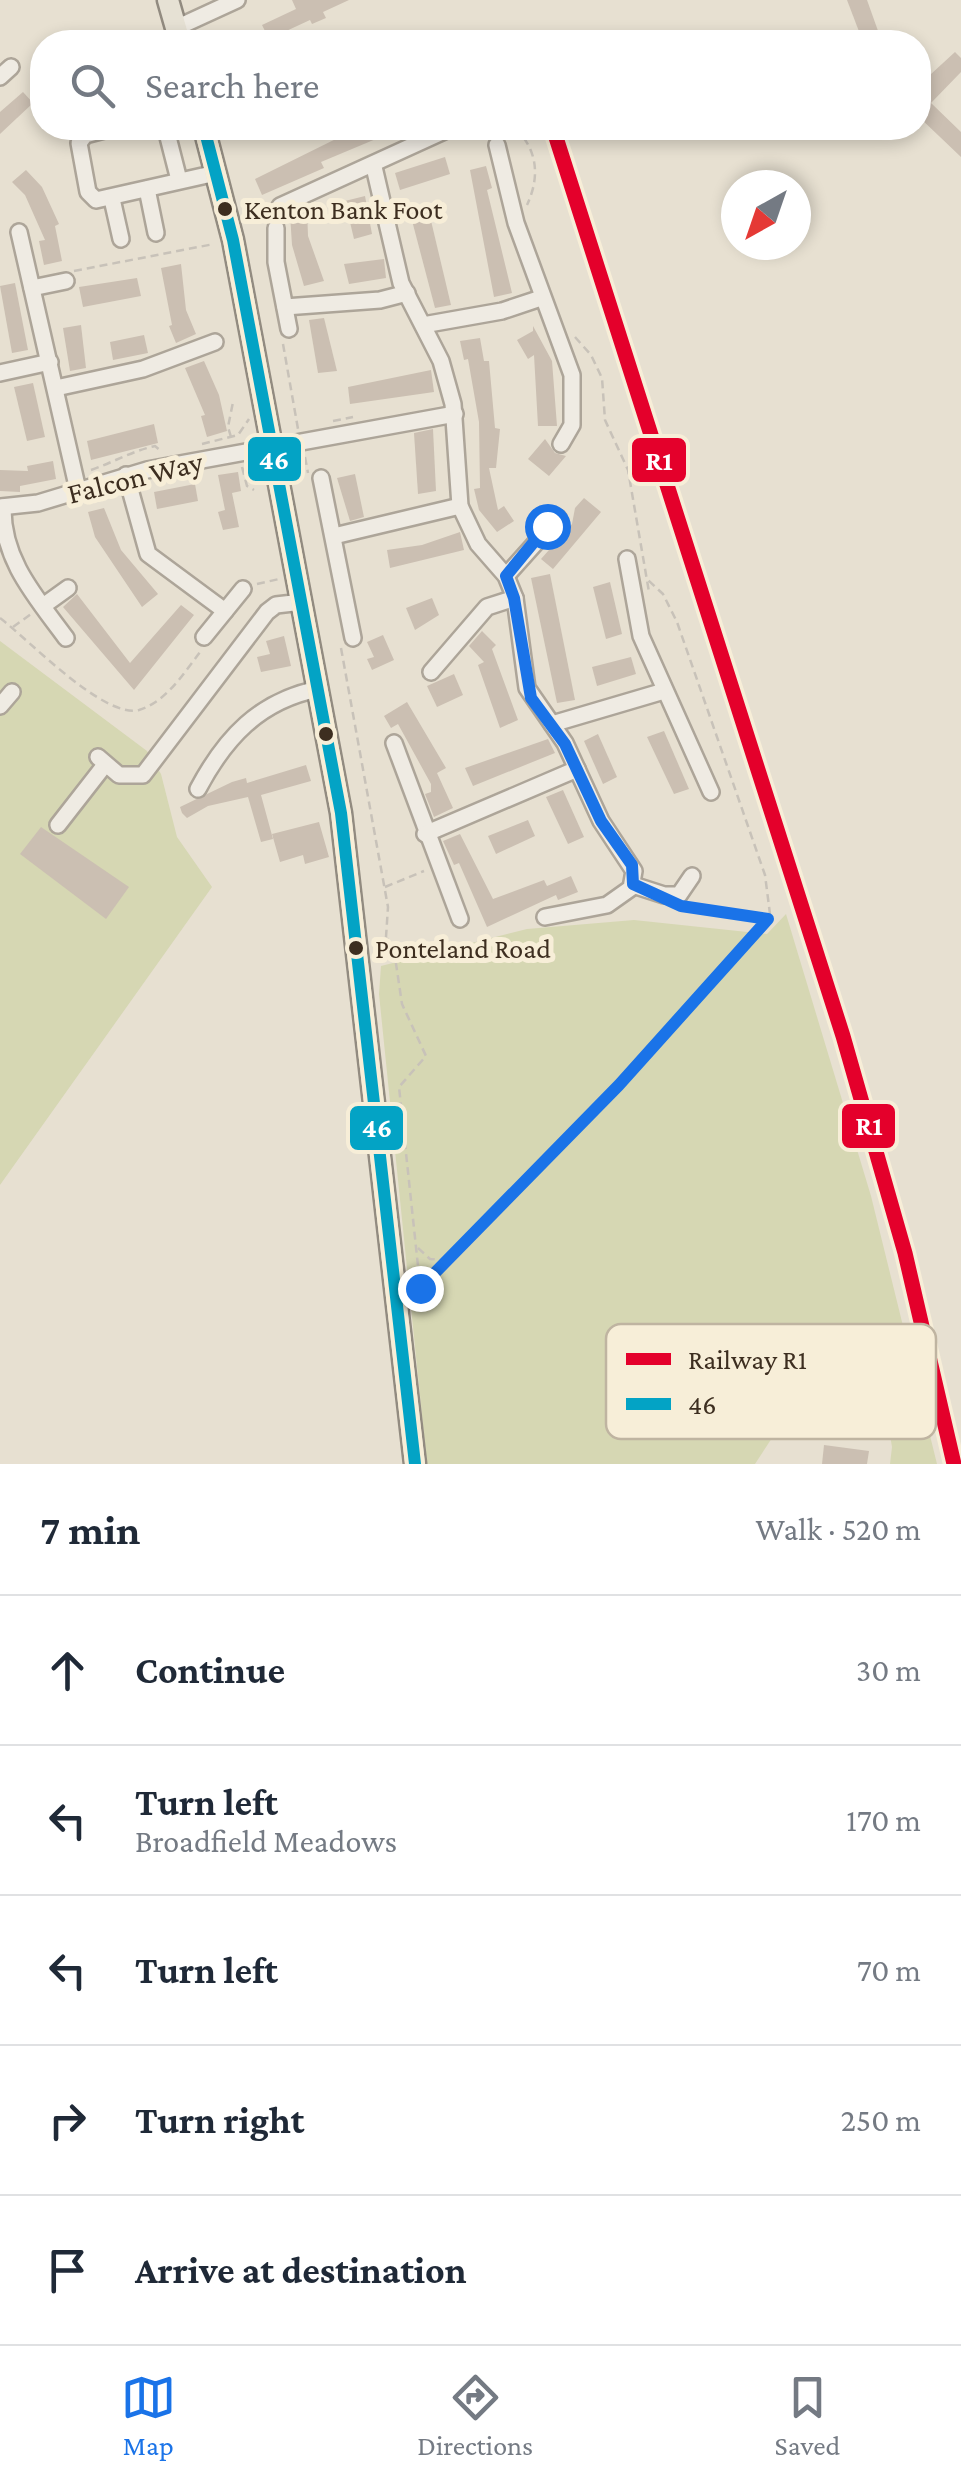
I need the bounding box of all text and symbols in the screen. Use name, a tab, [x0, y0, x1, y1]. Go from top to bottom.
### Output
search box	[30, 30, 931, 140]
icon: search	[65, 58, 120, 113]
text: Search here	[145, 64, 319, 106]
north arrow	[721, 170, 811, 260]
place label: Kenton Bank Foot	[244, 194, 443, 225]
marker: Kenton Bank Foot	[215, 199, 235, 219]
line badge: 46	[246, 435, 303, 483]
line badge: R1	[630, 436, 688, 484]
street label: Falcon Way	[64, 444, 207, 511]
text: 46	[259, 444, 289, 475]
text: R1	[645, 445, 673, 476]
route start	[525, 504, 571, 550]
unlabelled marker	[316, 724, 336, 744]
place label: Ponteland Road	[375, 933, 551, 964]
marker: Ponteland Road	[346, 938, 366, 958]
line badge: R1	[840, 1102, 897, 1150]
line badge: 46	[348, 1104, 405, 1152]
text: R1	[855, 1110, 883, 1141]
text: 46	[362, 1112, 392, 1143]
route end	[398, 1266, 444, 1312]
legend	[606, 1324, 936, 1439]
text: Railway R1	[688, 1344, 807, 1375]
text: 46	[688, 1389, 717, 1420]
text: 7 min	[40, 1506, 140, 1553]
text: Walk · 520 m	[756, 1511, 921, 1547]
icon: ahead	[40, 1643, 95, 1698]
text: Continue	[135, 1649, 285, 1691]
text: 30 m	[856, 1652, 921, 1688]
text: Turn left	[135, 1781, 278, 1823]
icon: left	[40, 1793, 95, 1848]
text: 170 m	[846, 1802, 921, 1838]
text: Broadfield Meadows	[135, 1823, 397, 1859]
icon: left	[40, 1943, 95, 1998]
text: Turn left	[135, 1949, 278, 1991]
text: 70 m	[857, 1952, 921, 1988]
icon: right	[40, 2093, 95, 2148]
text: Turn right	[135, 2099, 304, 2141]
text: 250 m	[841, 2102, 921, 2138]
icon: arrive	[40, 2243, 95, 2298]
text: Arrive at destination	[135, 2249, 467, 2291]
tab: Map	[121, 2370, 176, 2461]
tab: Directions	[417, 2370, 533, 2461]
tab: Saved	[775, 2370, 840, 2461]

